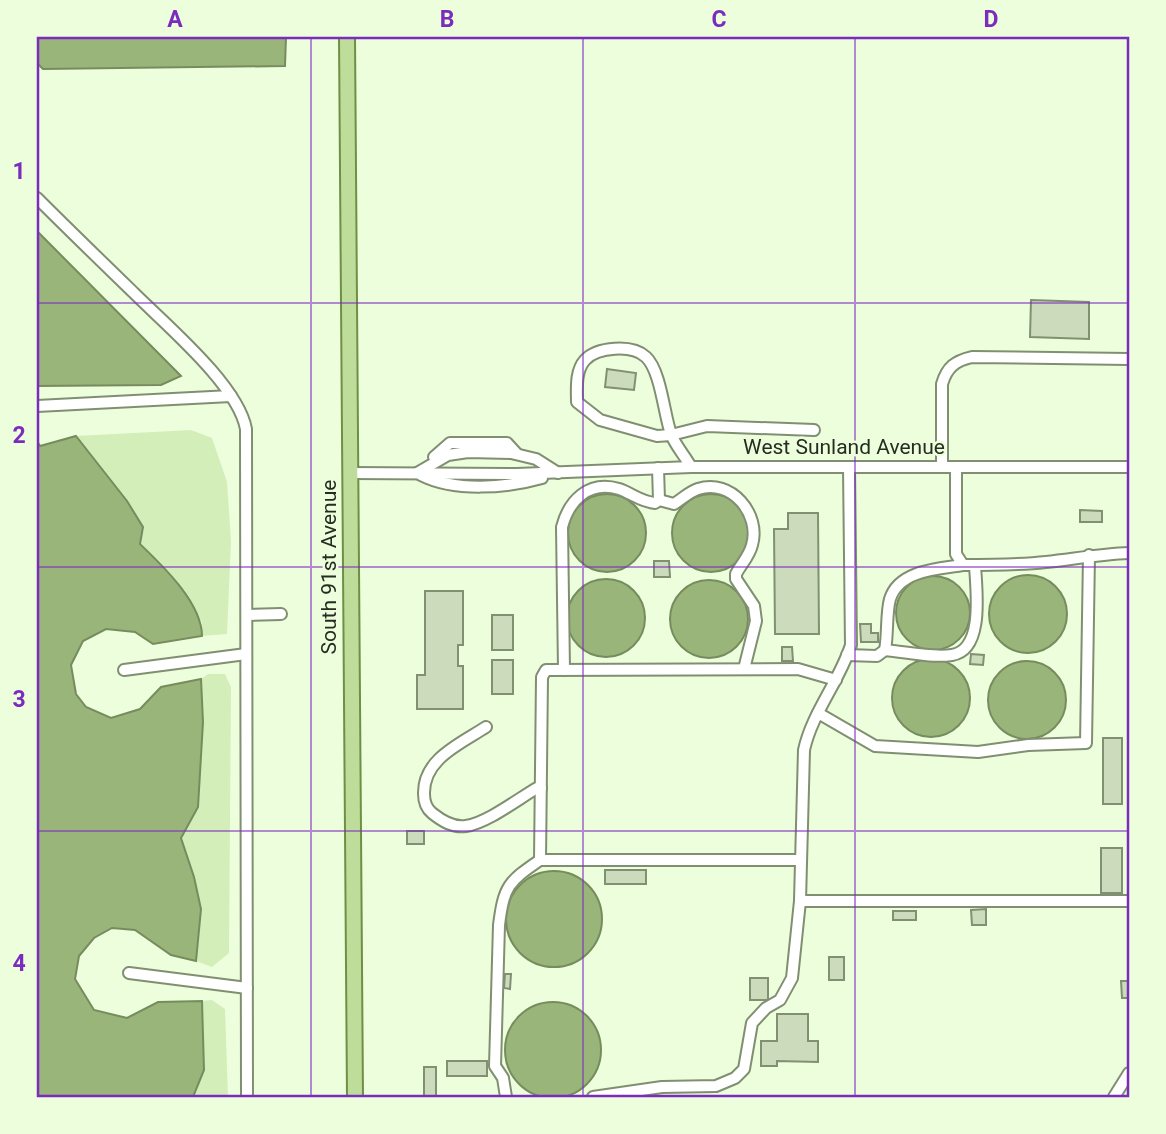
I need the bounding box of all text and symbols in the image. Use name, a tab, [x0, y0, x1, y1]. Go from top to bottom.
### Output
text: A	[167, 6, 183, 33]
text: B	[440, 6, 454, 33]
text: C	[711, 6, 727, 33]
text: D	[984, 6, 998, 33]
text: 1	[12, 158, 26, 185]
text: 2	[12, 422, 26, 449]
street label: West Sunland Avenue	[743, 435, 945, 459]
street label: South 91st Avenue	[317, 480, 341, 654]
text: 3	[12, 686, 26, 713]
text: 4	[12, 950, 26, 977]

